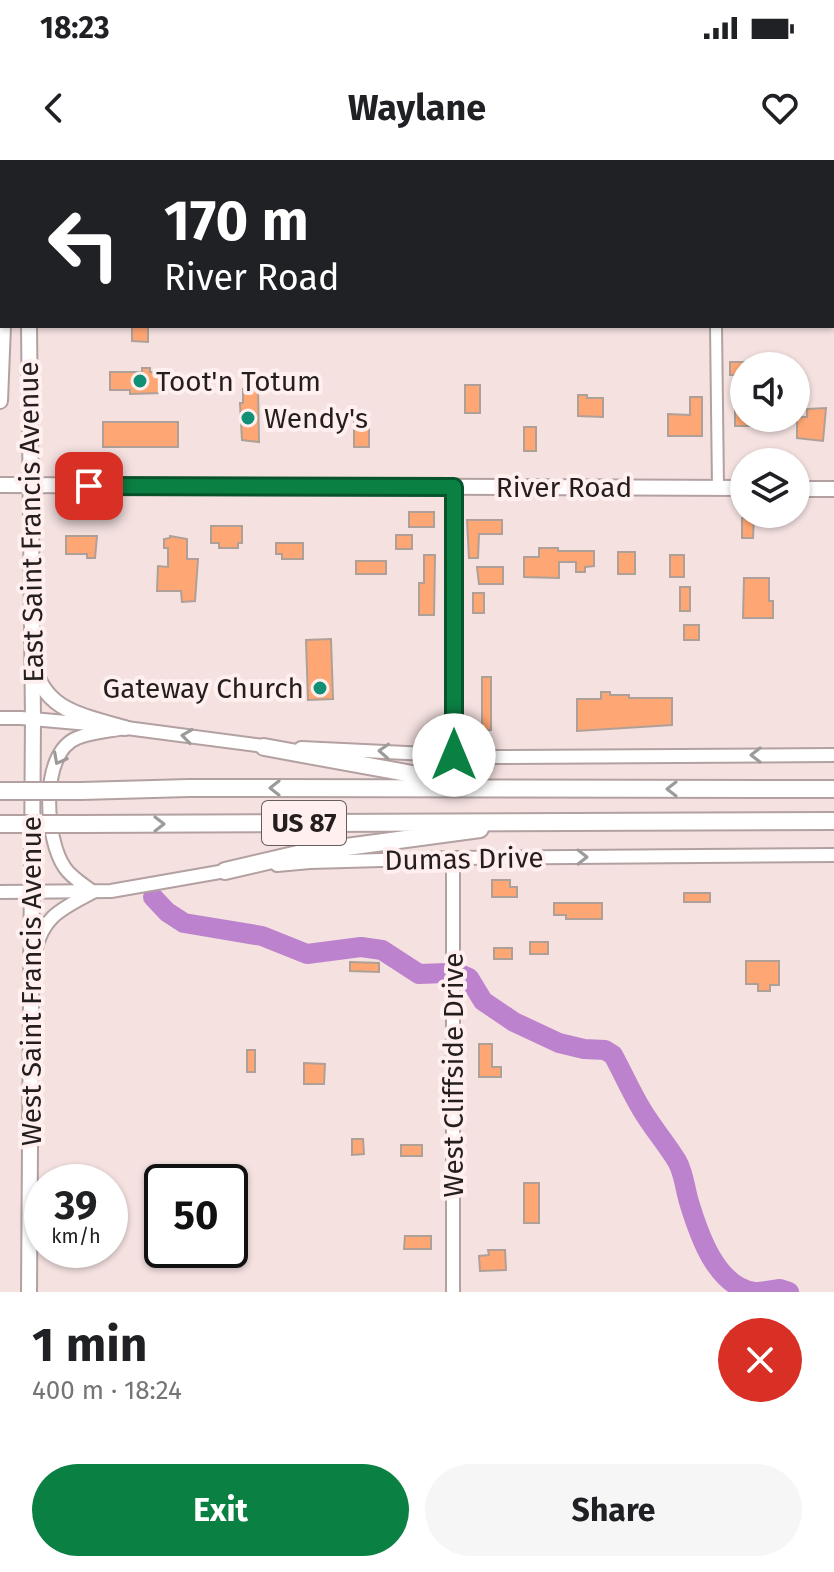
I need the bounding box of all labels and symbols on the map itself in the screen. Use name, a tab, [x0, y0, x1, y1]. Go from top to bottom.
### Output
street label: East Saint Francis Avenue	[12, 361, 50, 683]
place label: Toot'n Totum	[156, 365, 321, 398]
marker: Toot'n Totum	[131, 372, 149, 390]
place label: Wendy's	[264, 402, 368, 435]
marker: Wendy's	[239, 409, 257, 427]
pin	[55, 452, 123, 520]
street label: River Road	[496, 471, 632, 504]
place label: Gateway Church	[103, 672, 304, 705]
marker: Gateway Church	[311, 679, 329, 697]
position arrow	[412, 713, 496, 797]
one-way arrow	[180, 728, 194, 745]
one-way arrow	[377, 743, 390, 760]
one-way arrow	[749, 746, 762, 764]
one-way arrow	[54, 751, 69, 765]
one-way arrow	[268, 779, 281, 797]
one-way arrow	[665, 780, 678, 798]
road number: US 87	[262, 801, 346, 845]
one-way arrow	[153, 815, 166, 833]
street label: West Saint Francis Avenue	[15, 816, 48, 1146]
street label: Dumas Drive	[384, 841, 544, 877]
one-way arrow	[576, 848, 589, 866]
street label: West Cliffside Drive	[437, 953, 470, 1197]
speed limit sign: 50	[144, 1164, 248, 1268]

